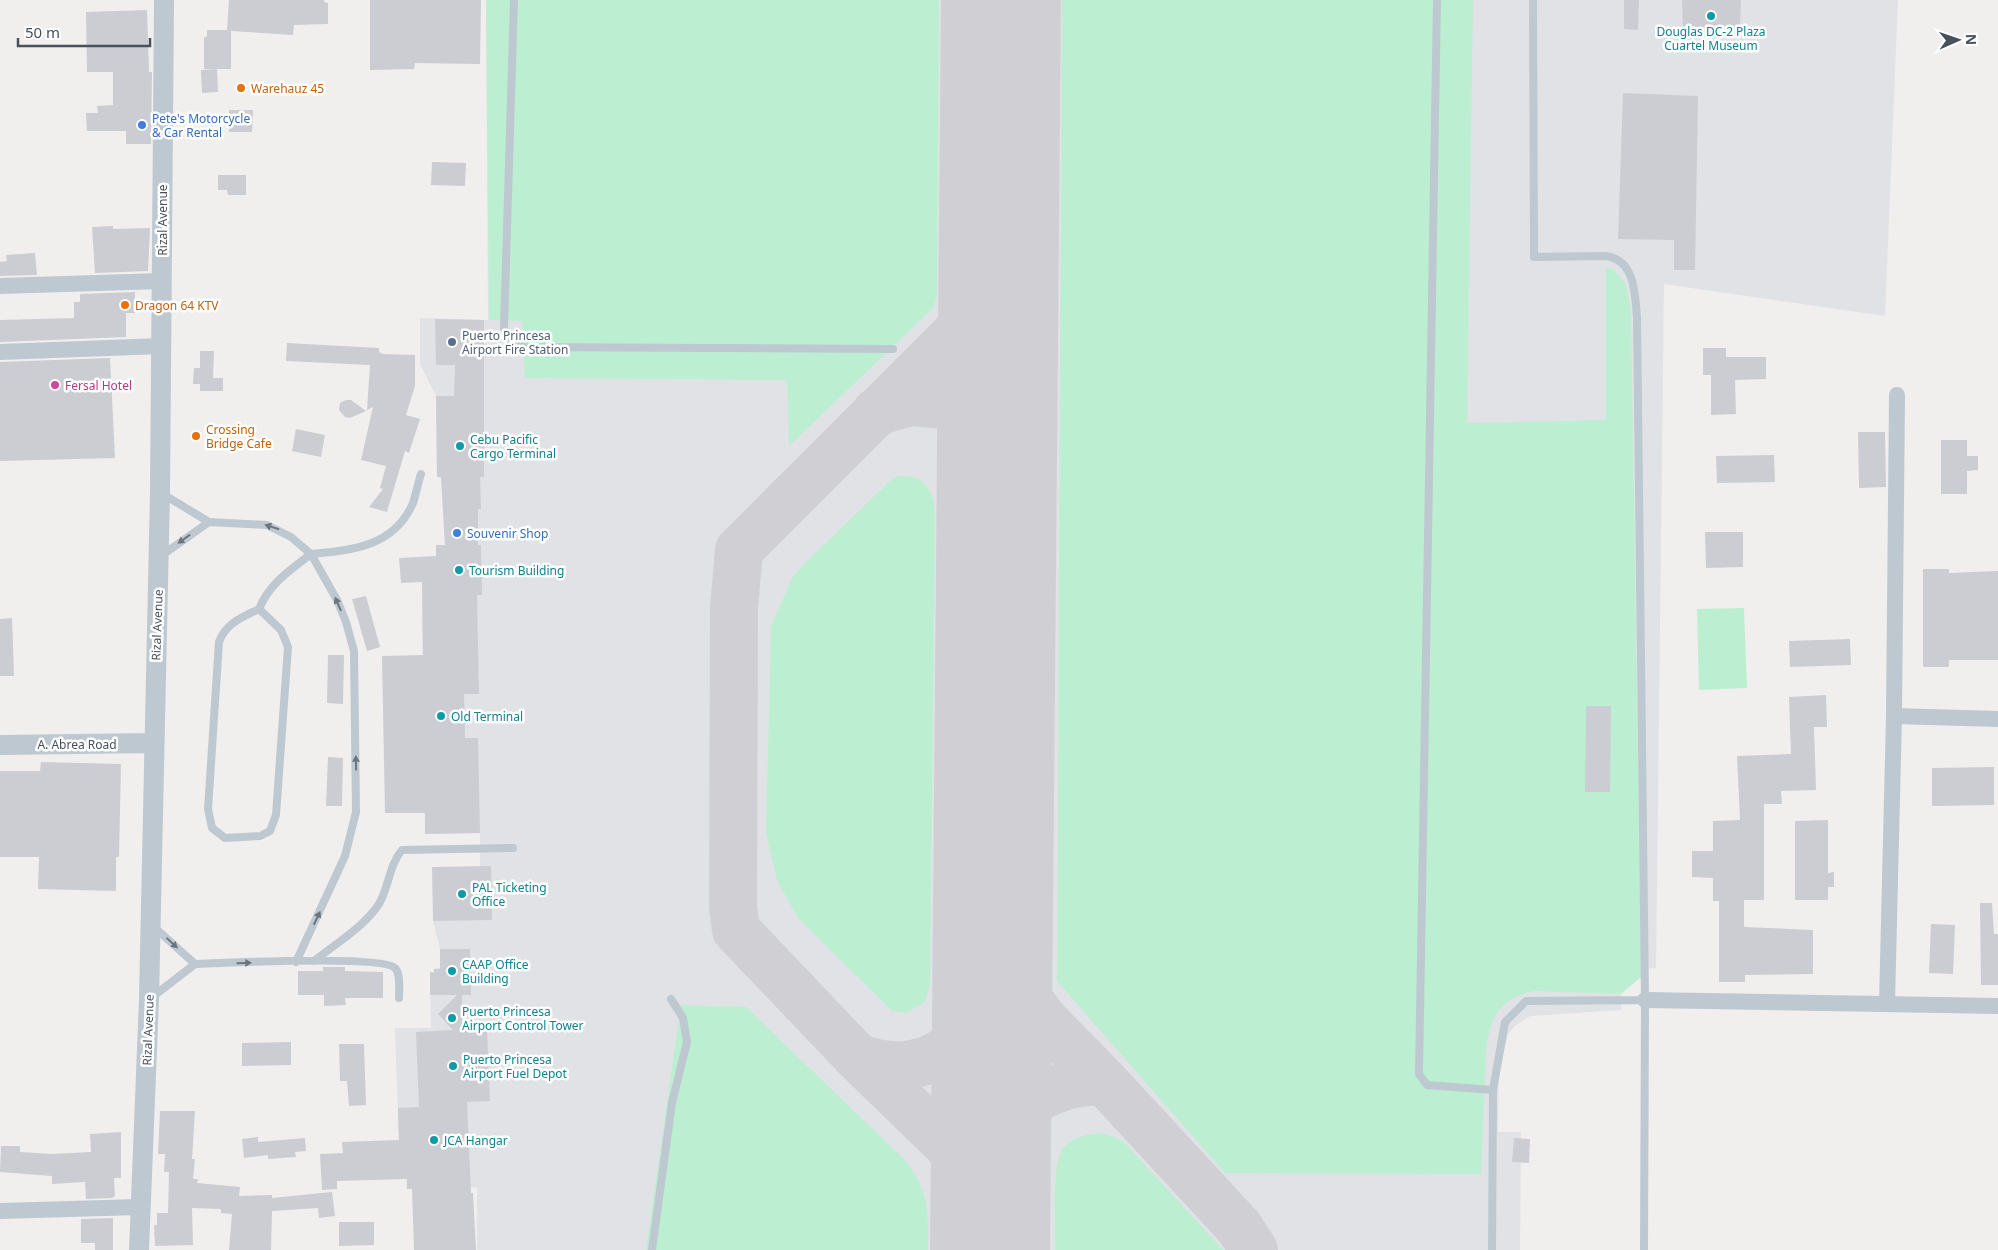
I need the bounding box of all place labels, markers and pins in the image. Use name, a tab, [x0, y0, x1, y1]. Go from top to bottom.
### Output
marker: Douglas DC-2 Plaza Cuartel Museum	[1705, 10, 1717, 22]
place label: Douglas DC-2 Plaza Cuartel Museum	[1656, 23, 1766, 54]
place label: Warehauz 45	[251, 80, 324, 97]
marker: Warehauz 45	[235, 82, 247, 94]
place label: Pete's Motorcycle & Car Rental	[152, 110, 250, 141]
marker: Pete's Motorcycle & Car Rental	[136, 119, 148, 131]
place label: Dragon 64 KTV	[135, 297, 219, 314]
marker: Dragon 64 KTV	[119, 299, 131, 311]
place label: Puerto Princesa Airport Fire Station	[462, 327, 568, 358]
marker: Puerto Princesa Airport Fire Station	[446, 336, 458, 348]
place label: Fersal Hotel	[65, 377, 132, 394]
marker: Fersal Hotel	[49, 379, 61, 391]
place label: Crossing Bridge Cafe	[206, 421, 272, 452]
marker: Crossing Bridge Cafe	[190, 430, 202, 442]
place label: Cebu Pacific Cargo Terminal	[470, 431, 556, 462]
marker: Cebu Pacific Cargo Terminal	[454, 440, 466, 452]
place label: Souvenir Shop	[467, 525, 548, 542]
marker: Souvenir Shop	[451, 527, 463, 539]
place label: Tourism Building	[469, 562, 564, 579]
marker: Tourism Building	[453, 564, 465, 576]
place label: Old Terminal	[451, 708, 523, 725]
marker: Old Terminal	[435, 710, 447, 722]
place label: PAL Ticketing Office	[472, 879, 547, 910]
marker: PAL Ticketing Office	[456, 888, 468, 900]
place label: CAAP Office Building	[462, 956, 529, 987]
marker: CAAP Office Building	[446, 965, 458, 977]
place label: Puerto Princesa Airport Control Tower	[462, 1003, 584, 1034]
marker: Puerto Princesa Airport Control Tower	[446, 1012, 458, 1024]
place label: Puerto Princesa Airport Fuel Depot	[463, 1051, 568, 1082]
marker: Puerto Princesa Airport Fuel Depot	[447, 1060, 459, 1072]
place label: JCA Hangar	[443, 1132, 508, 1149]
marker: JCA Hangar	[428, 1134, 440, 1146]

